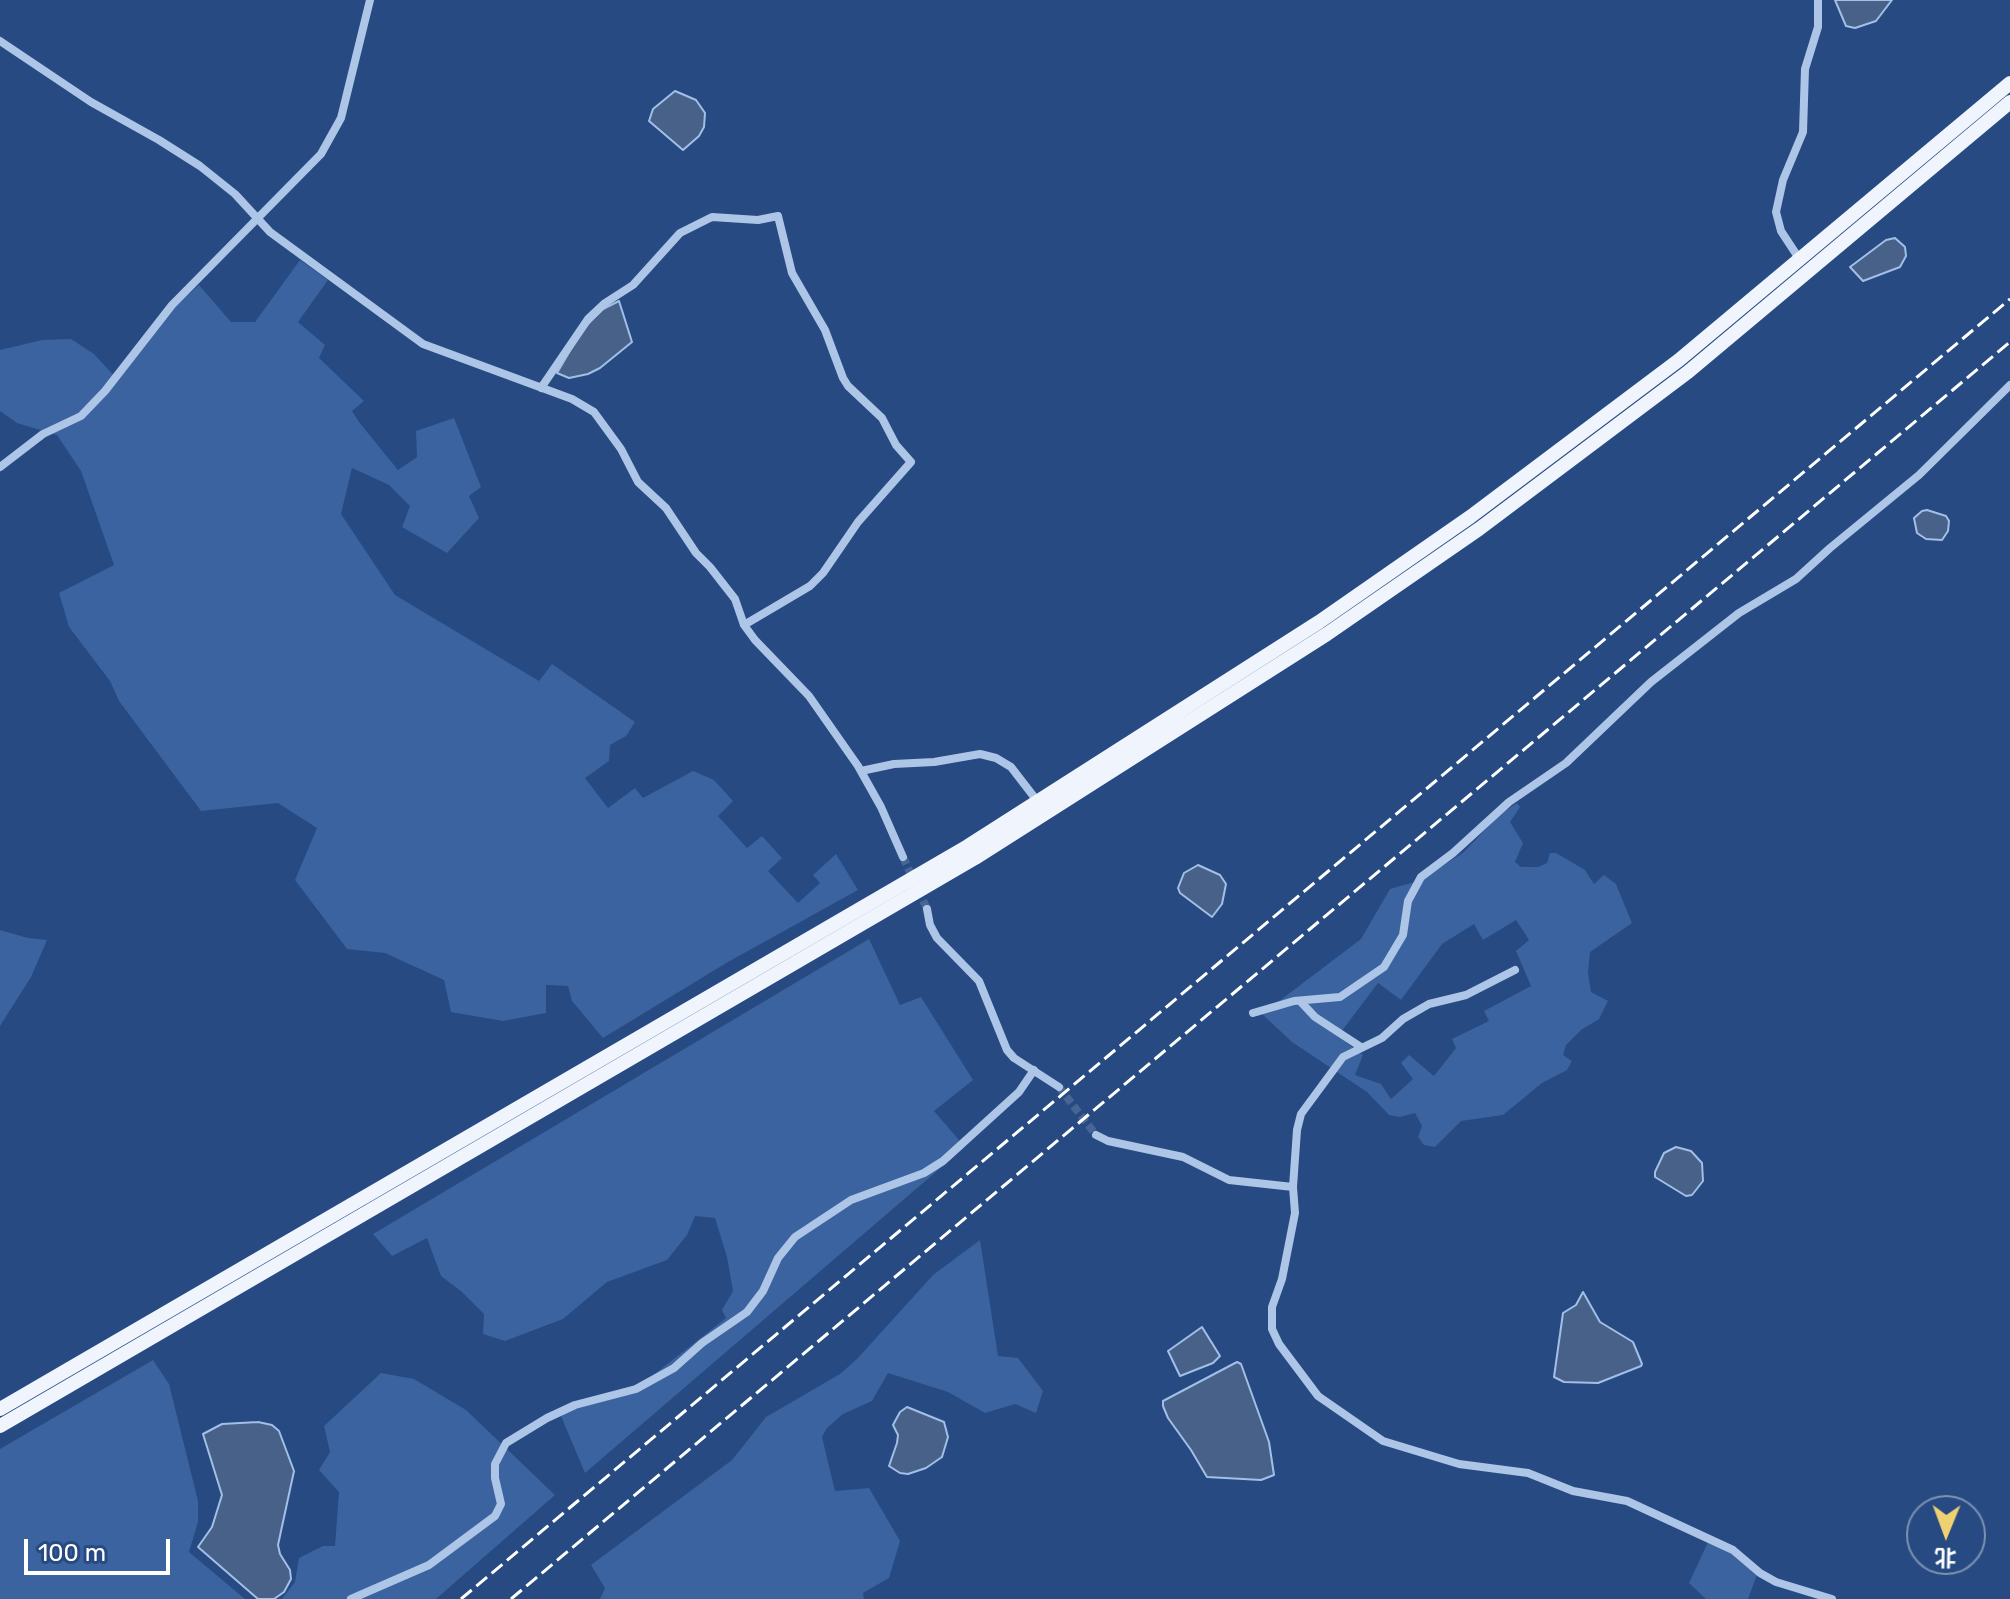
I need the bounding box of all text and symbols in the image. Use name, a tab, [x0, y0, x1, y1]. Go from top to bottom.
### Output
north arrow	[1906, 1495, 1986, 1575]
scale bar	[28, 1523, 174, 1573]
text: 100 m	[38, 1539, 106, 1567]
text: 北	[1934, 1544, 1957, 1571]

